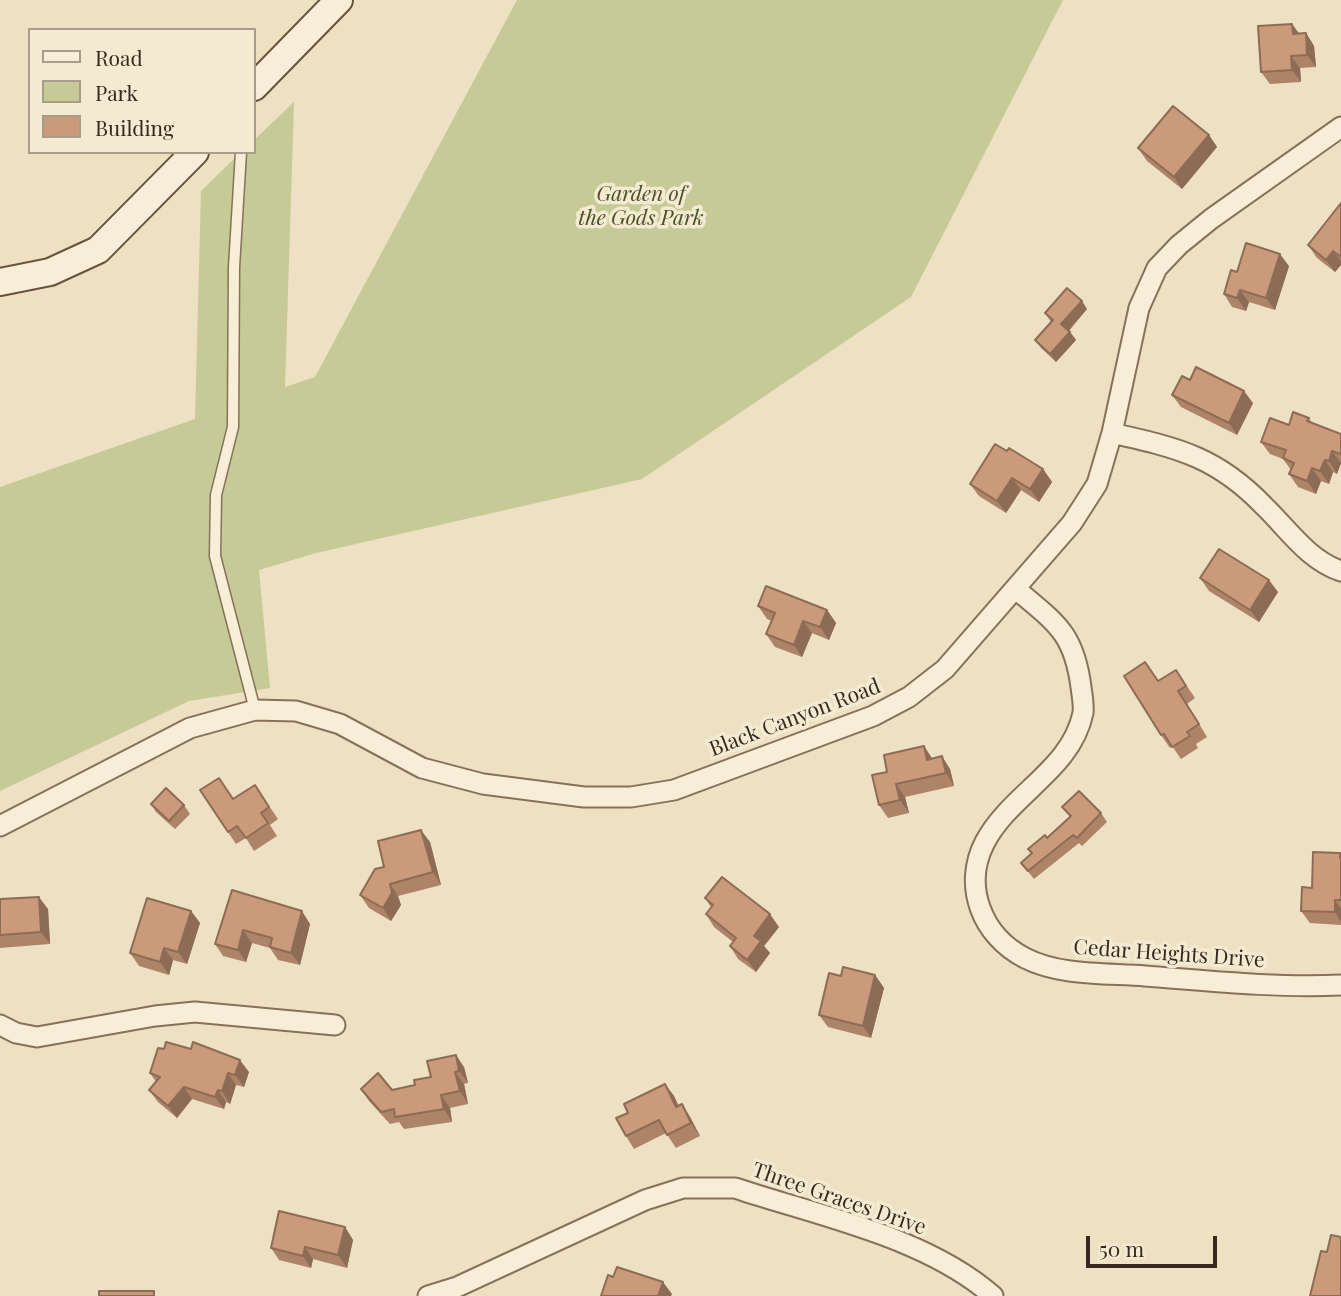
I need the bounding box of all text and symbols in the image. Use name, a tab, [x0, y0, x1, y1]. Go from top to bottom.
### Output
legend	[28, 28, 256, 154]
text: Road	[95, 43, 143, 71]
text: Park	[95, 78, 138, 106]
text: Building	[95, 113, 174, 141]
park label: Garden of the Gods Park	[578, 181, 704, 231]
street label: Black Canyon Road	[706, 674, 884, 762]
street label: Cedar Heights Drive	[1073, 935, 1265, 973]
street label: Three Graces Drive	[749, 1157, 929, 1241]
scale bar	[1089, 1222, 1220, 1266]
text: 50 m	[1099, 1234, 1144, 1262]

